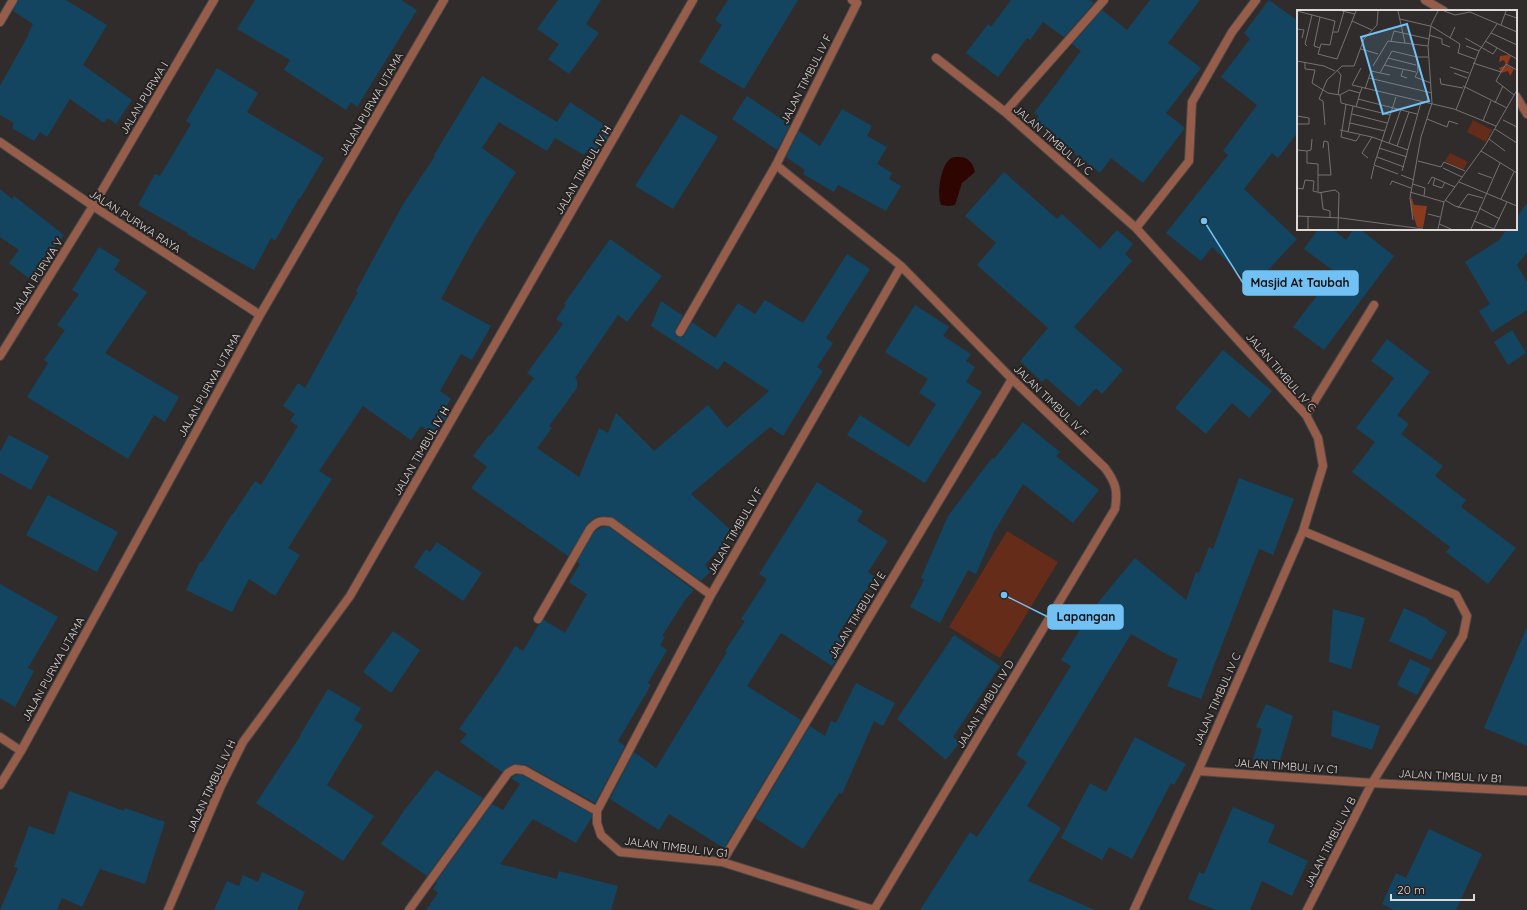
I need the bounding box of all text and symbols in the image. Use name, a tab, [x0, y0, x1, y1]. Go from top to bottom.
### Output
inset map	[1297, 10, 1517, 230]
street label: JALAN TIMBUL IV F	[777, 32, 835, 126]
street label: JALAN PURWA UTAMA	[336, 50, 406, 158]
street label: JALAN PURWA I	[117, 59, 171, 137]
street label: JALAN TIMBUL IV C	[1011, 102, 1095, 178]
street label: JALAN TIMBUL IV H	[552, 123, 614, 217]
street label: JALAN PURWA RAYA	[87, 186, 183, 256]
street label: JALAN PURWA V	[8, 235, 66, 317]
callout: Masjid At Taubah	[1243, 271, 1358, 295]
text: Masjid At Taubah	[1251, 275, 1349, 290]
street label: JALAN TIMBUL IV C	[1243, 330, 1319, 414]
street label: JALAN PURWA UTAMA	[175, 331, 243, 439]
street label: JALAN TIMBUL IV F	[1011, 362, 1091, 440]
street label: JALAN TIMBUL IV H	[390, 404, 452, 498]
street label: JALAN TIMBUL IV F	[704, 485, 766, 577]
street label: JALAN TIMBUL IV E	[826, 569, 888, 661]
callout: Lapangan	[1048, 605, 1123, 629]
text: Lapangan	[1057, 609, 1115, 624]
street label: JALAN PURWA UTAMA	[19, 615, 87, 723]
street label: JALAN TIMBUL IV C	[1190, 651, 1244, 747]
street label: JALAN TIMBUL IV D	[953, 657, 1017, 751]
street label: JALAN TIMBUL IV H	[183, 737, 239, 835]
street label: JALAN TIMBUL IV C1	[1234, 755, 1338, 777]
street label: JALAN TIMBUL IV B1	[1398, 766, 1502, 786]
street label: JALAN TIMBUL IV B	[1301, 794, 1359, 890]
street label: JALAN TIMBUL IV G1	[623, 834, 729, 860]
scale bar	[1391, 876, 1474, 902]
text: 20 m	[1397, 882, 1425, 897]

